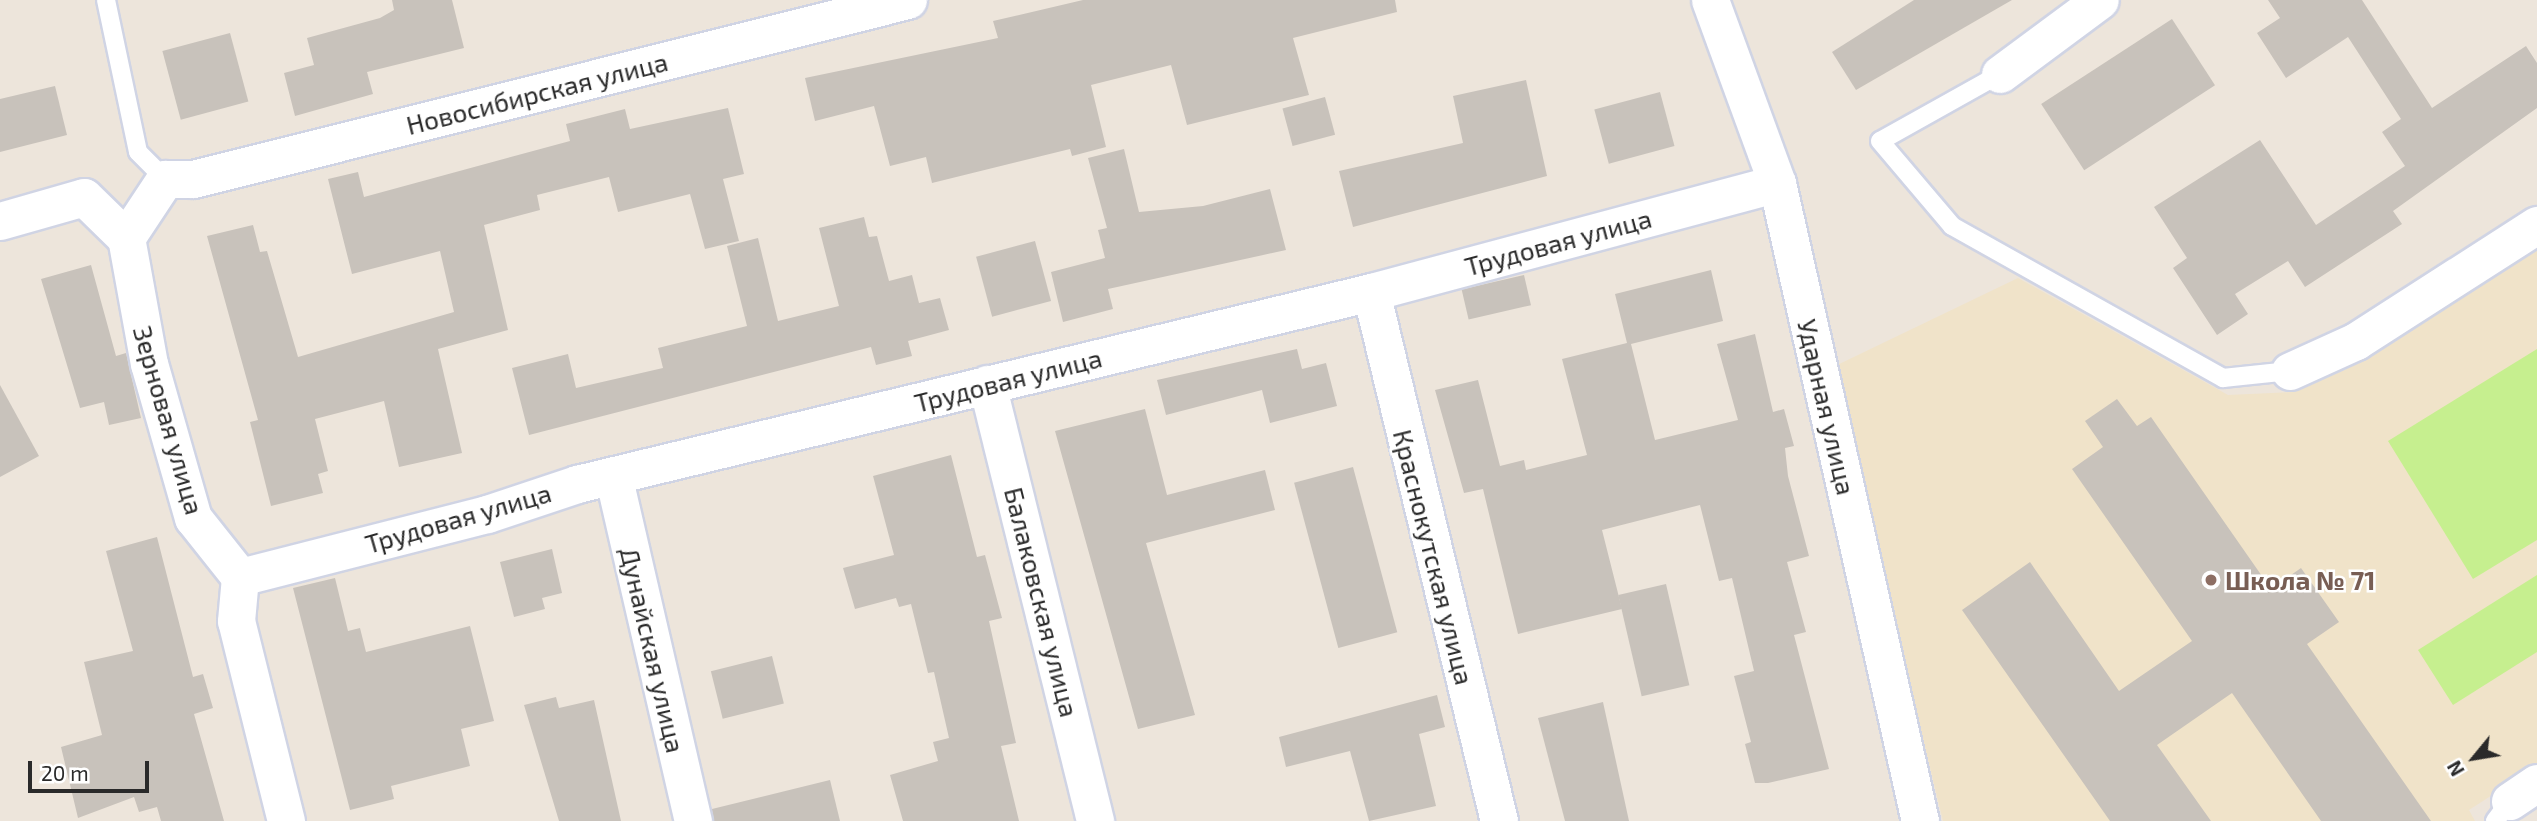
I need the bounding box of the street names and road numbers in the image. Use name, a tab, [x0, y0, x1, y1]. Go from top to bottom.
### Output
street label: Новосибирская улица	[403, 45, 671, 141]
street label: Трудовая улица	[1461, 202, 1655, 282]
street label: Ударная улица	[1792, 316, 1862, 498]
street label: Зерновая улица	[127, 322, 211, 518]
street label: Трудовая улица	[911, 342, 1105, 418]
street label: Краснокутская улица	[1387, 426, 1481, 688]
street label: Трудовая улица	[361, 477, 555, 559]
street label: Балаковская улица	[998, 484, 1086, 720]
street label: Дунайская улица	[614, 544, 692, 756]

